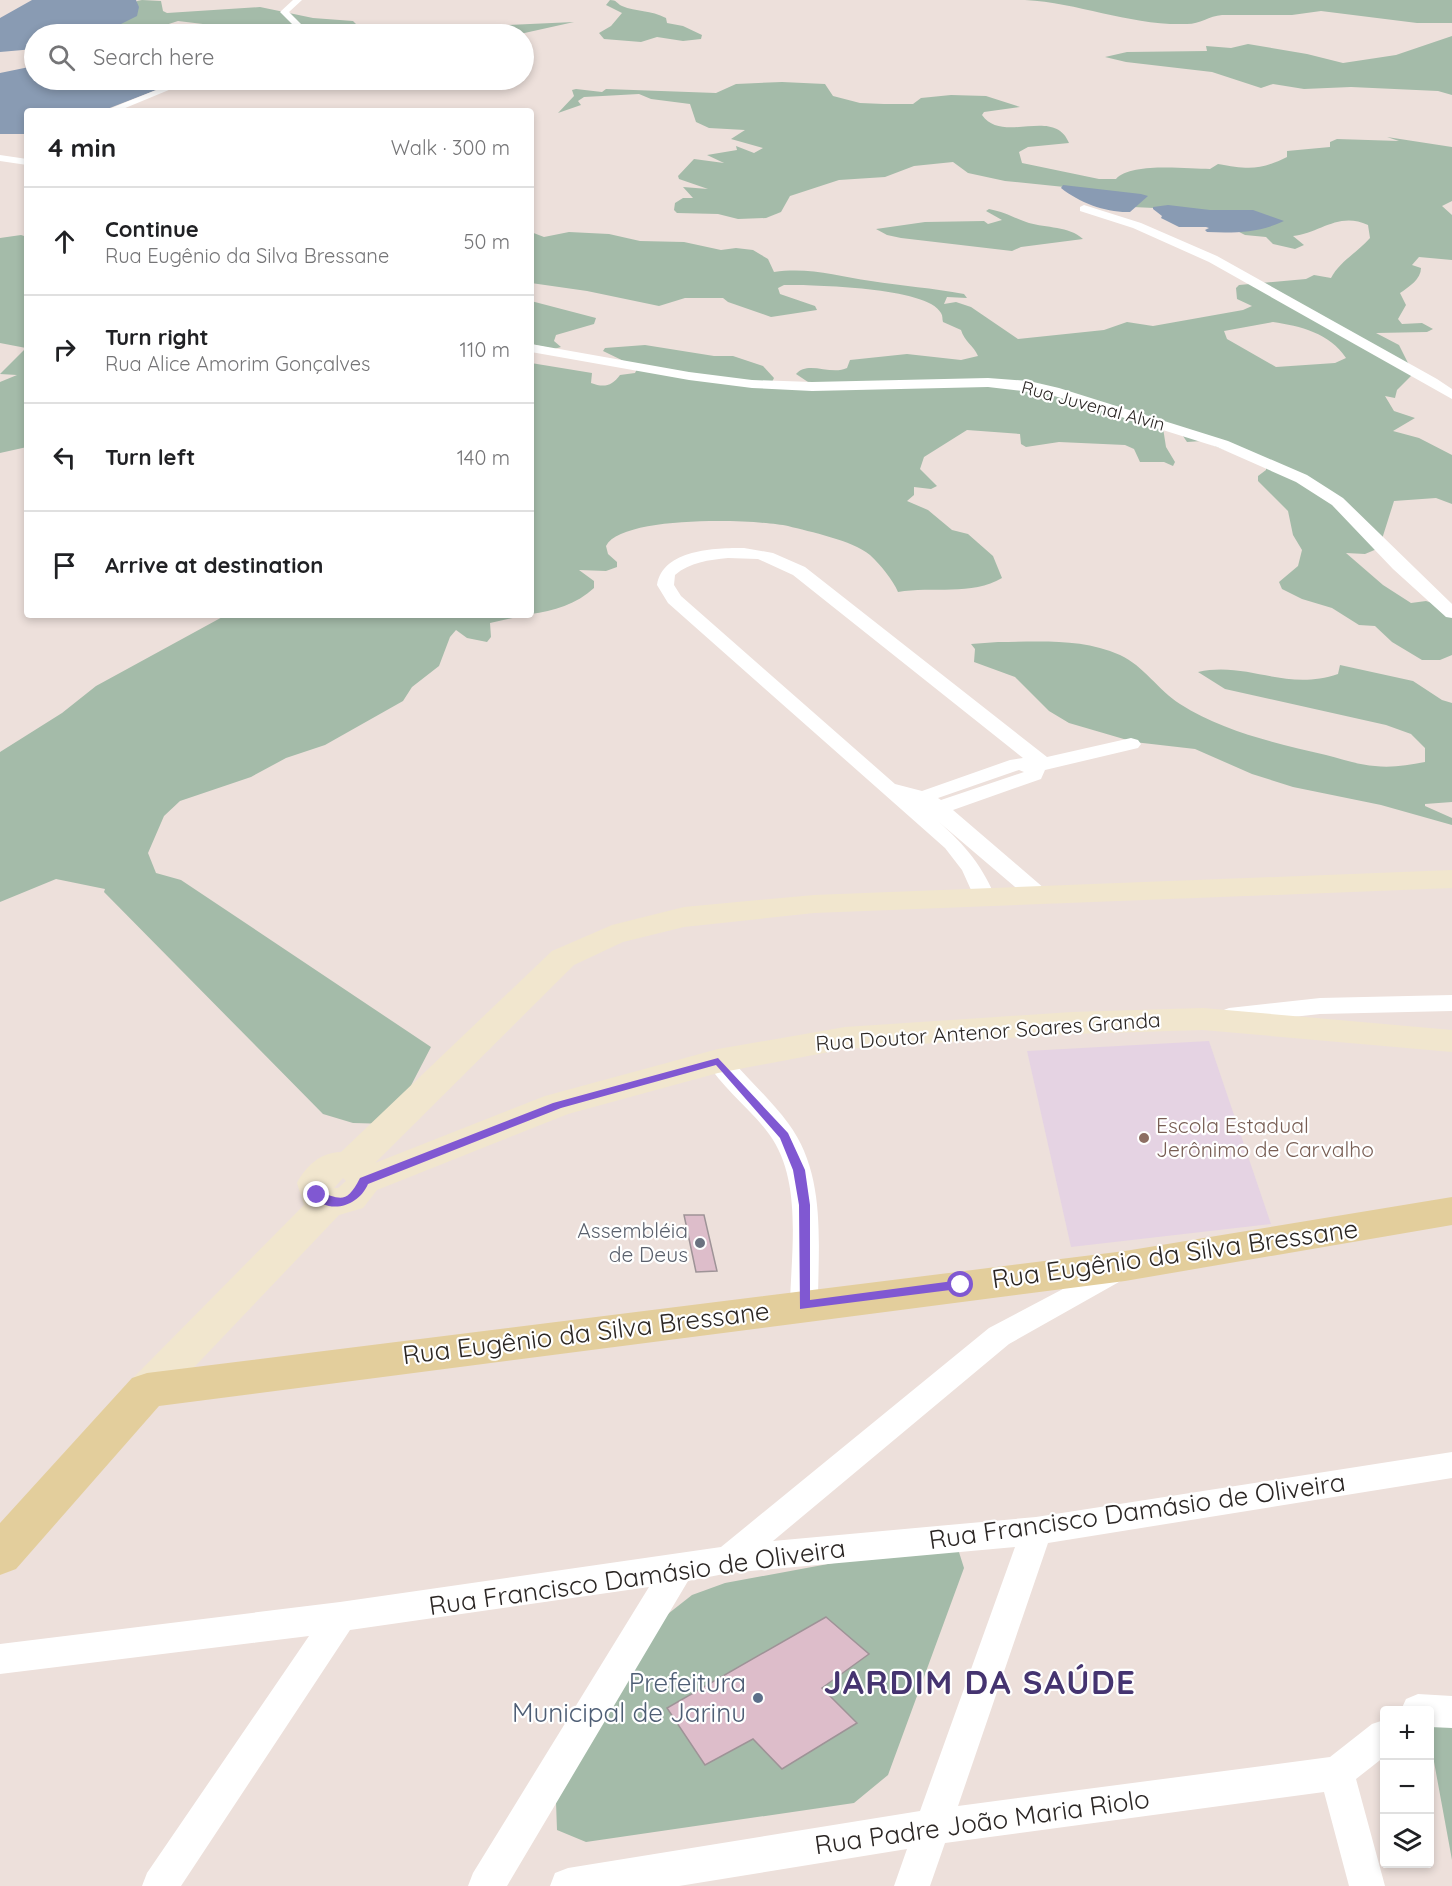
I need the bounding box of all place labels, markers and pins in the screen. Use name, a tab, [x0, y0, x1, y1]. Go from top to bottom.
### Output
place label: Escola Estadual Jerônimo de Carvalho	[1156, 1112, 1374, 1162]
marker: Escola Estadual Jerônimo de Carvalho	[1137, 1131, 1151, 1145]
place label: Assembléia de Deus	[577, 1217, 688, 1267]
marker: Assembléia de Deus	[693, 1236, 707, 1250]
place label: Prefeitura Municipal de Jarinu	[512, 1666, 746, 1729]
marker: Prefeitura Municipal de Jarinu	[751, 1691, 765, 1705]

